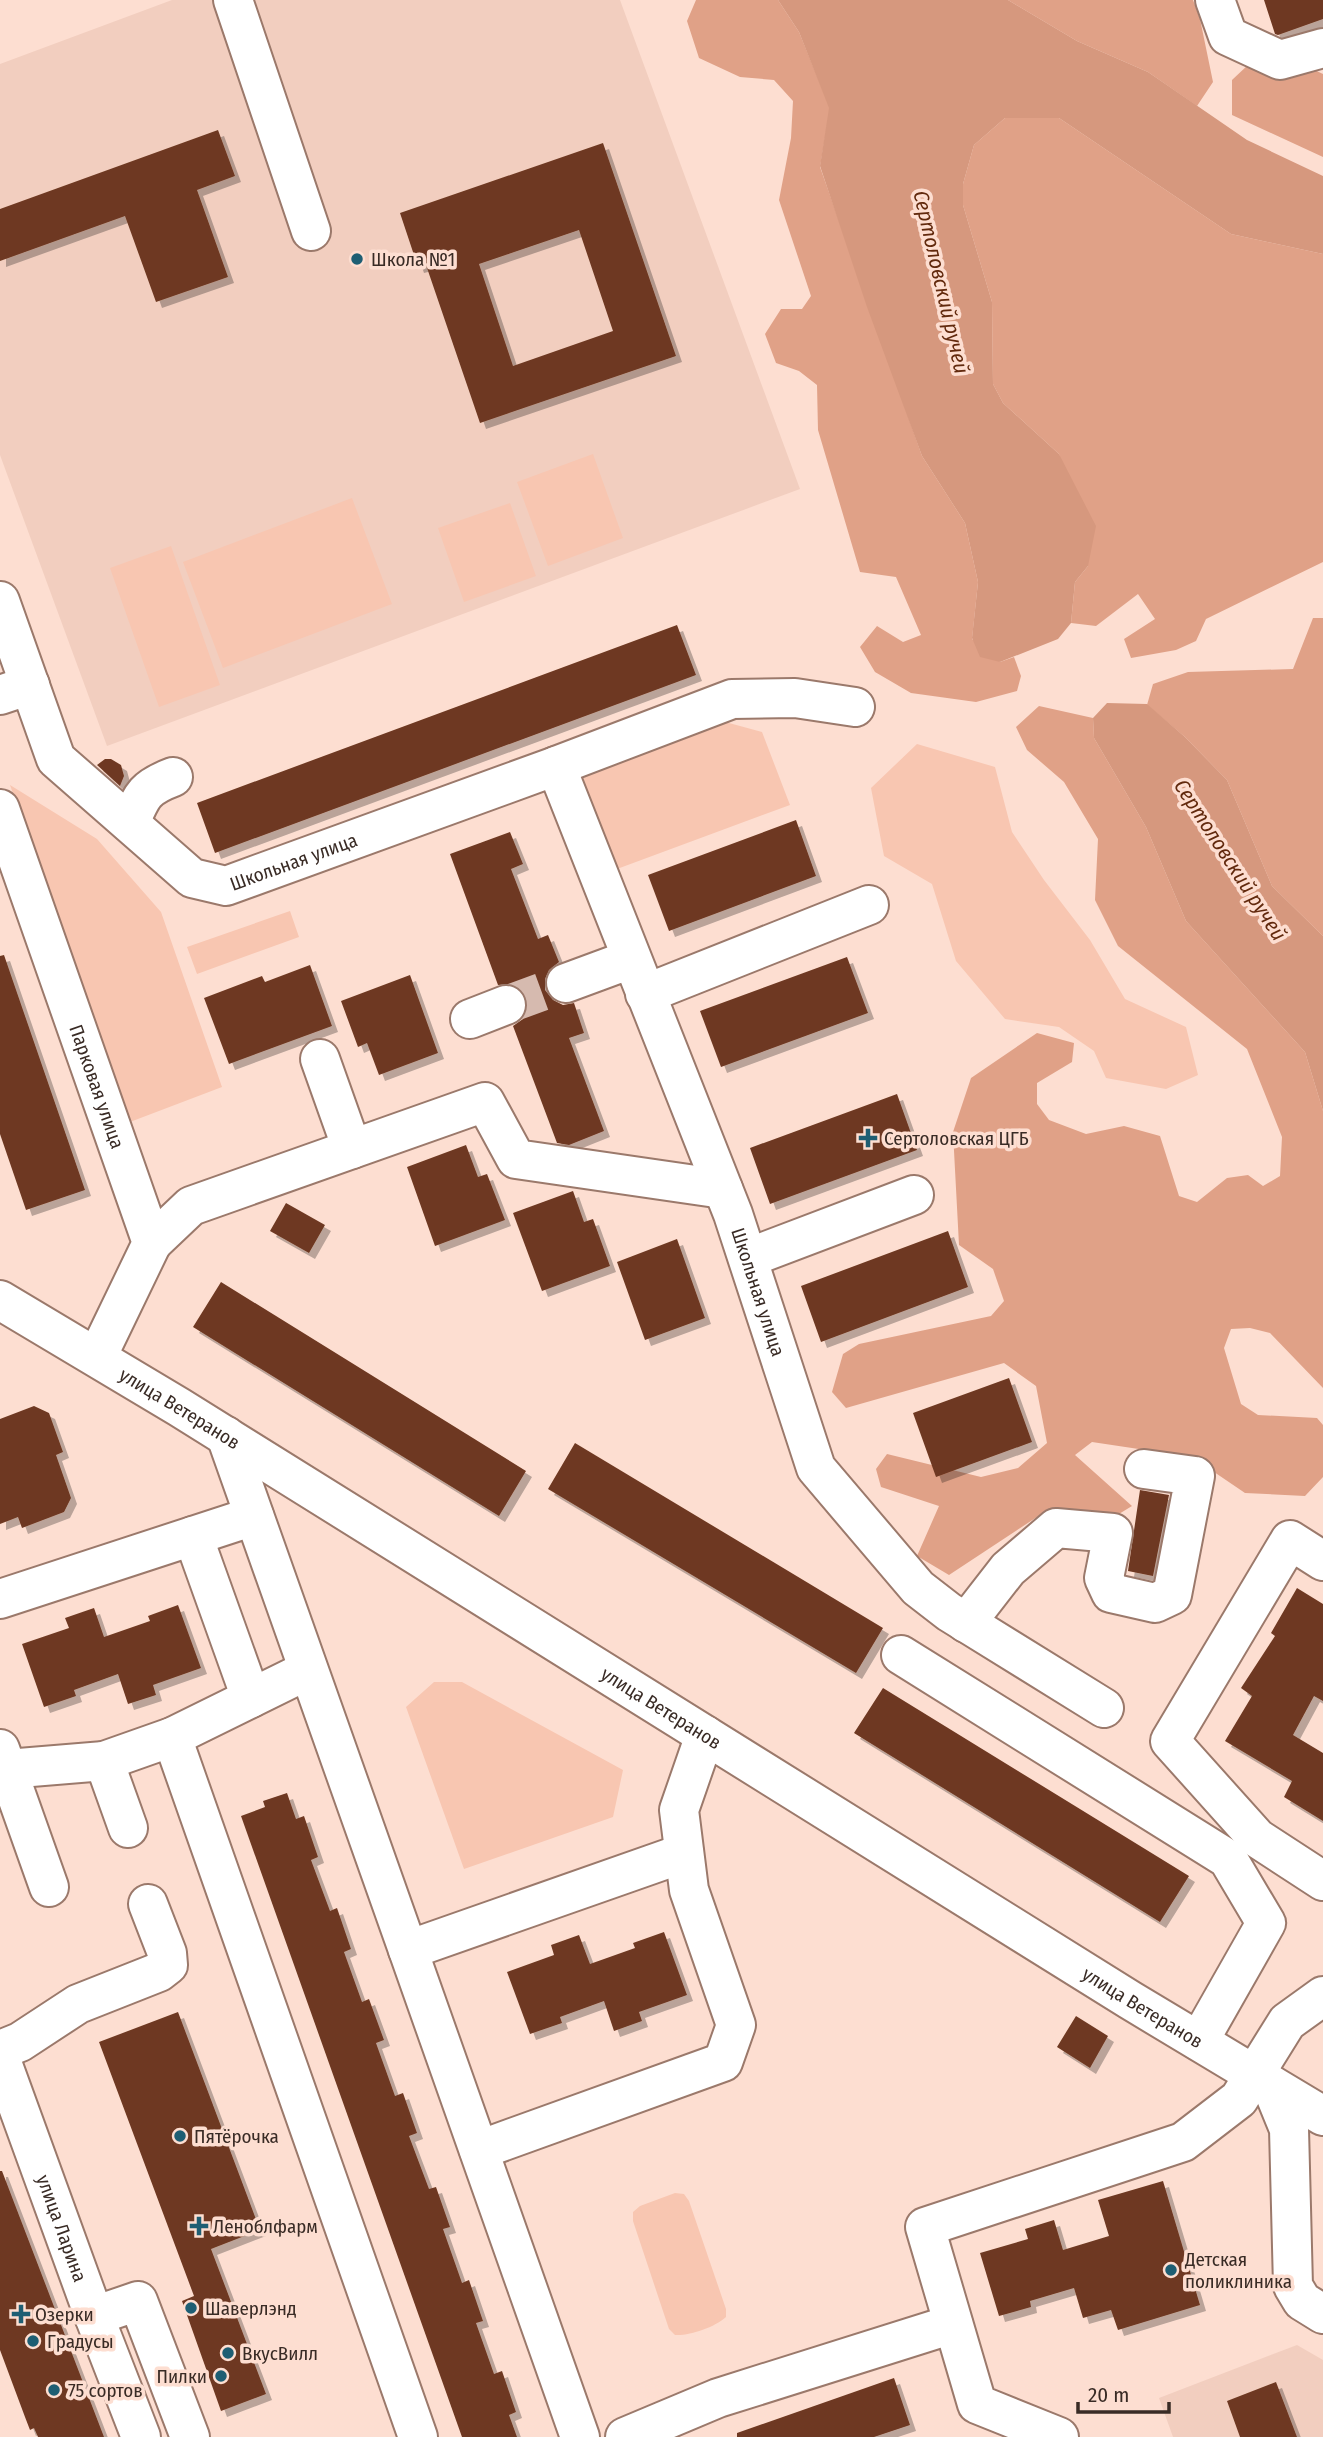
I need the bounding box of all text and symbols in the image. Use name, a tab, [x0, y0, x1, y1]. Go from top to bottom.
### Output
water label: Сертоловский ручей	[907, 188, 975, 376]
place label: Школа №1	[371, 248, 455, 271]
marker: Школа №1	[349, 251, 365, 267]
water label: Сертоловский ручей	[1168, 774, 1292, 946]
street label: Школьная улица	[227, 828, 360, 895]
street label: Парковая улица	[65, 1021, 129, 1152]
place label: Сертоловская ЦГБ	[884, 1127, 1029, 1150]
marker: Сертоловская ЦГБ	[858, 1128, 878, 1148]
street label: Школьная улица	[727, 1225, 790, 1359]
street label: улица Ветеранов	[116, 1363, 244, 1454]
street label: улица Ветеранов	[597, 1662, 726, 1754]
street label: улица Ветеранов	[1078, 1962, 1207, 2053]
place label: Пятёрочка	[194, 2125, 279, 2148]
marker: Пятёрочка	[172, 2128, 188, 2144]
street label: улица Ларина	[32, 2171, 92, 2285]
place label: Леноблфарм	[213, 2215, 318, 2238]
marker: Леноблфарм	[191, 2218, 207, 2234]
place label: Детская поликлиника	[1184, 2248, 1292, 2293]
marker: Детская поликлиника	[1163, 2262, 1179, 2278]
place label: Шаверлэнд	[205, 2297, 297, 2320]
marker: Шаверлэнд	[183, 2300, 199, 2316]
place label: Озерки	[35, 2303, 94, 2326]
marker: Озерки	[13, 2306, 29, 2322]
place label: Градусы	[47, 2330, 114, 2353]
marker: Градусы	[25, 2333, 41, 2349]
place label: ВкусВилл	[242, 2342, 318, 2365]
marker: ВкусВилл	[220, 2345, 236, 2361]
place label: Пилки	[156, 2365, 207, 2388]
marker: Пилки	[213, 2368, 229, 2384]
scale bar	[1078, 2370, 1169, 2414]
place label: 75 сортов	[68, 2379, 143, 2402]
marker: 75 сортов	[46, 2382, 62, 2398]
text: 20 m	[1088, 2382, 1129, 2408]

